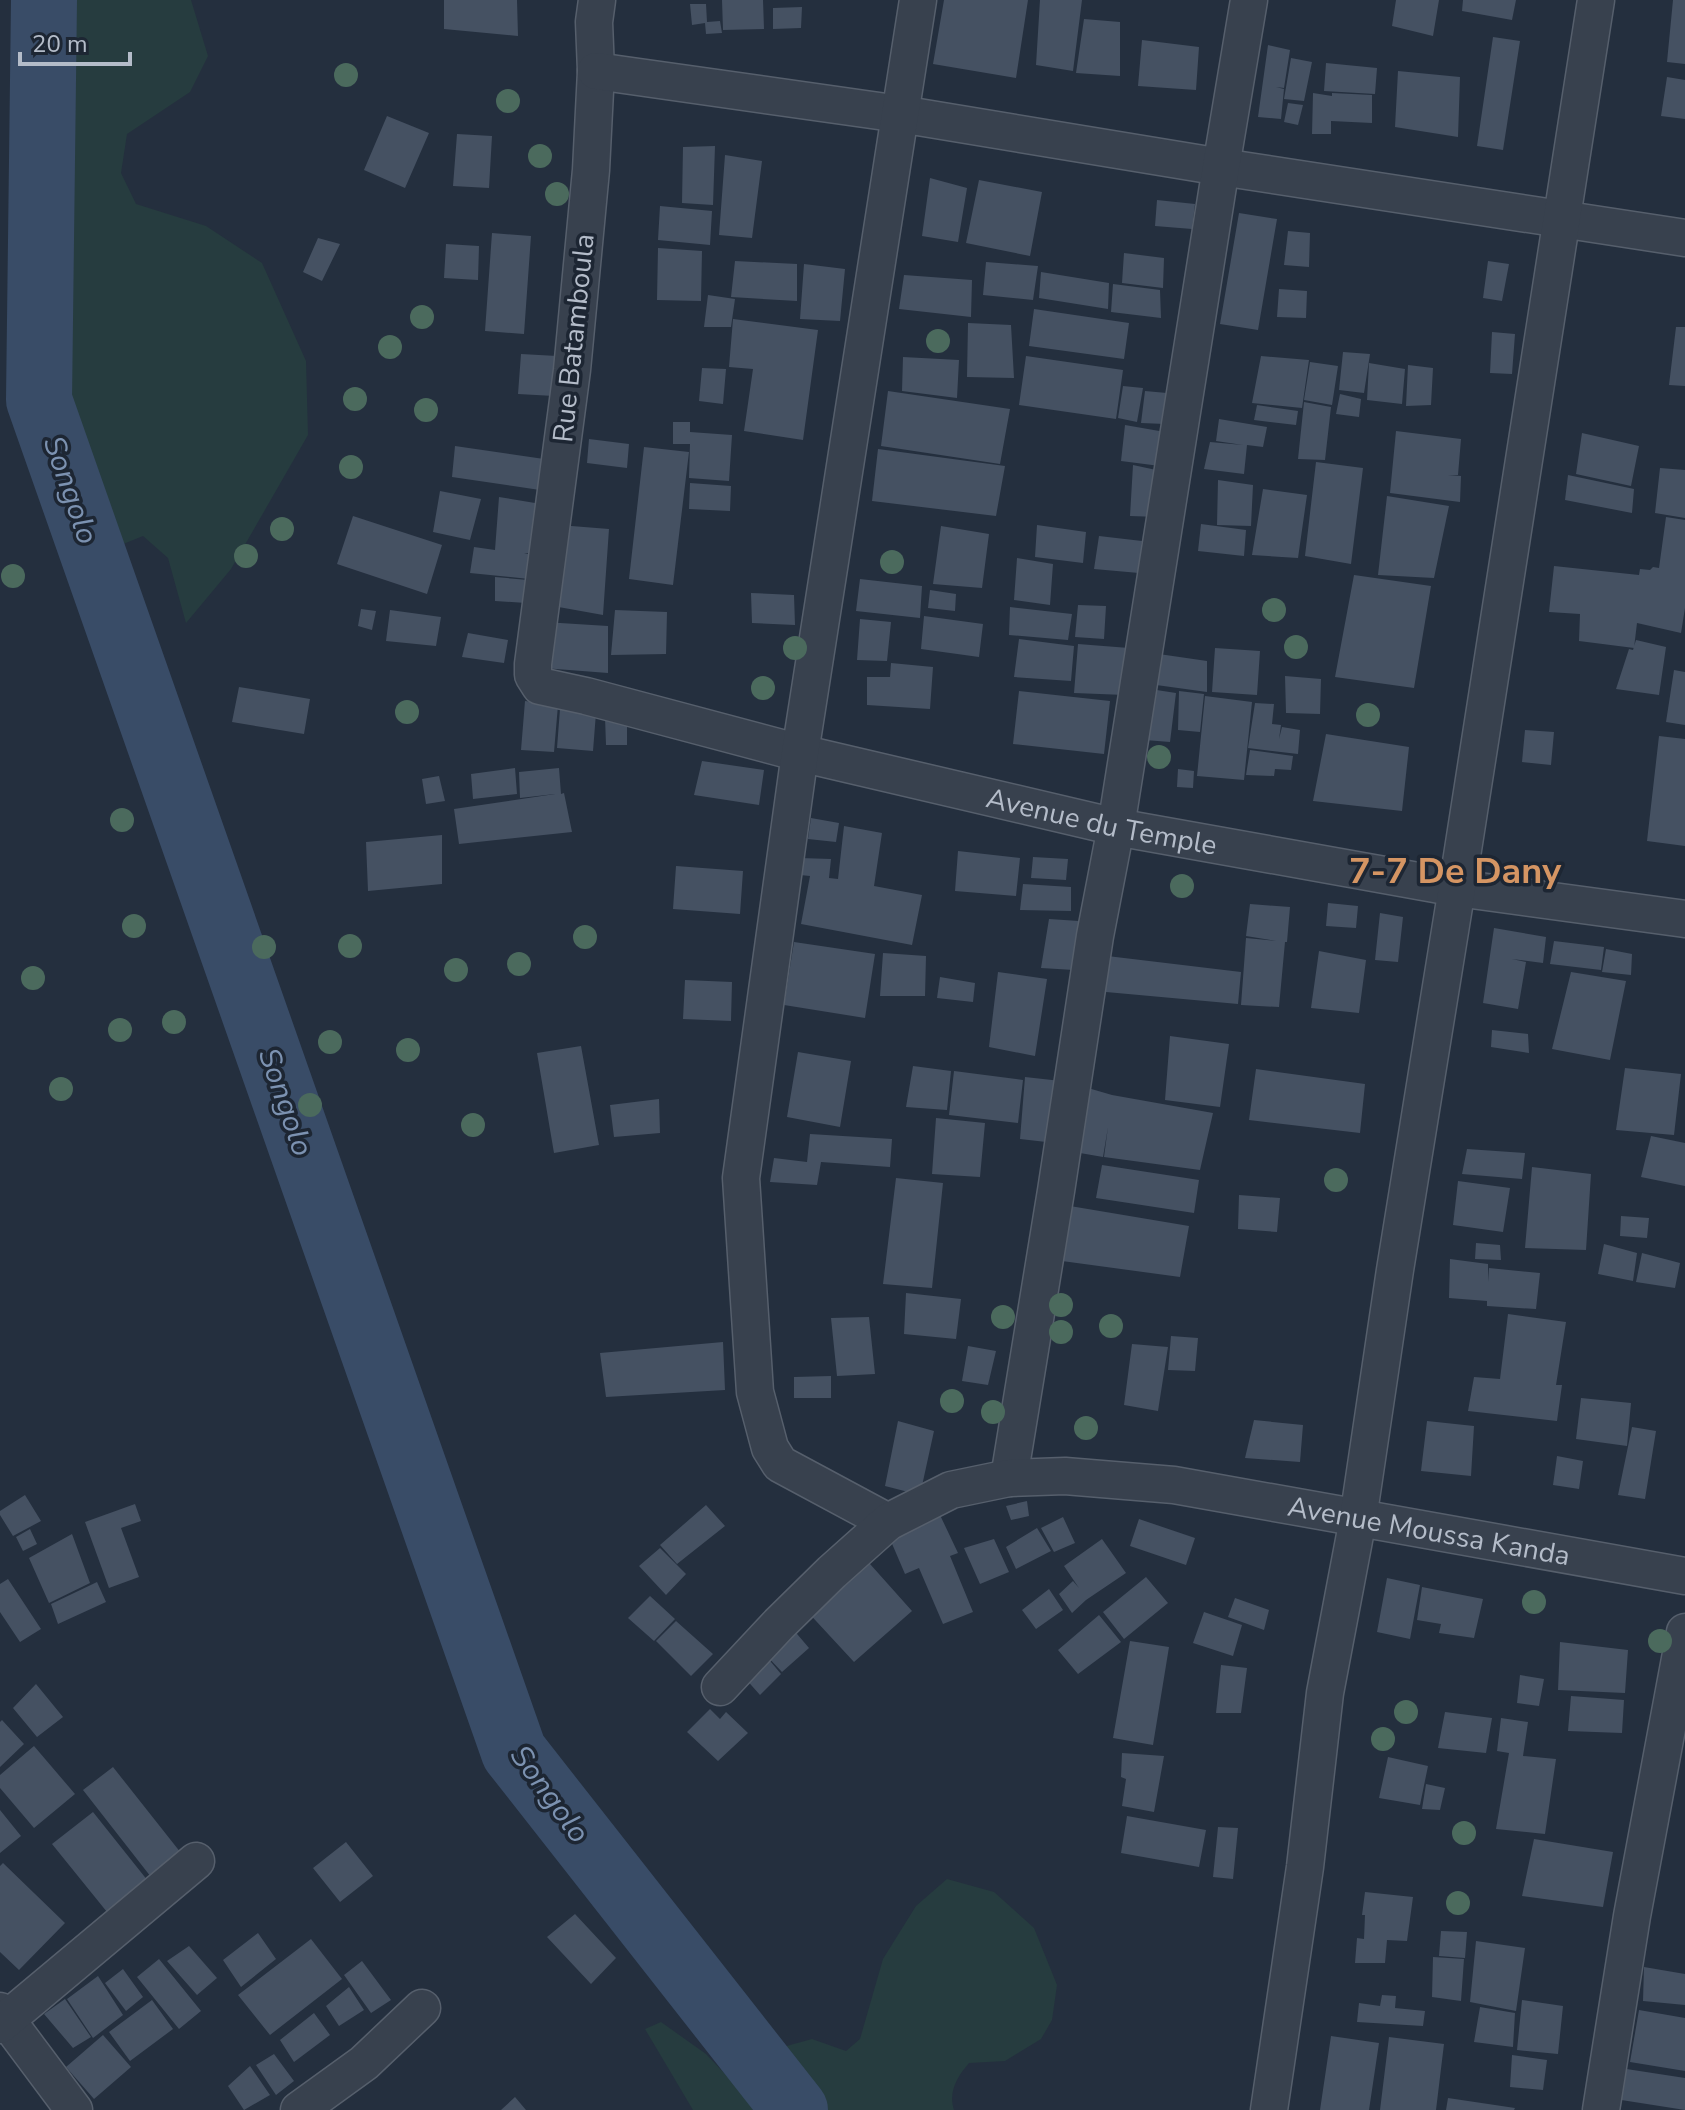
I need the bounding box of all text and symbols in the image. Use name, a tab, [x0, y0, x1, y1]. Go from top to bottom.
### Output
scale bar	[20, 16, 130, 66]
text: 20 m	[32, 28, 88, 60]
street label: Rue Batamboula	[544, 232, 604, 444]
water label: Songolo	[33, 431, 108, 550]
street label: Avenue du Temple	[983, 779, 1220, 865]
district label: 7-7 De Dany	[1349, 847, 1562, 896]
water label: Songolo	[248, 1043, 323, 1162]
street label: Avenue Moussa Kanda	[1285, 1488, 1573, 1575]
water label: Songolo	[500, 1737, 599, 1852]

